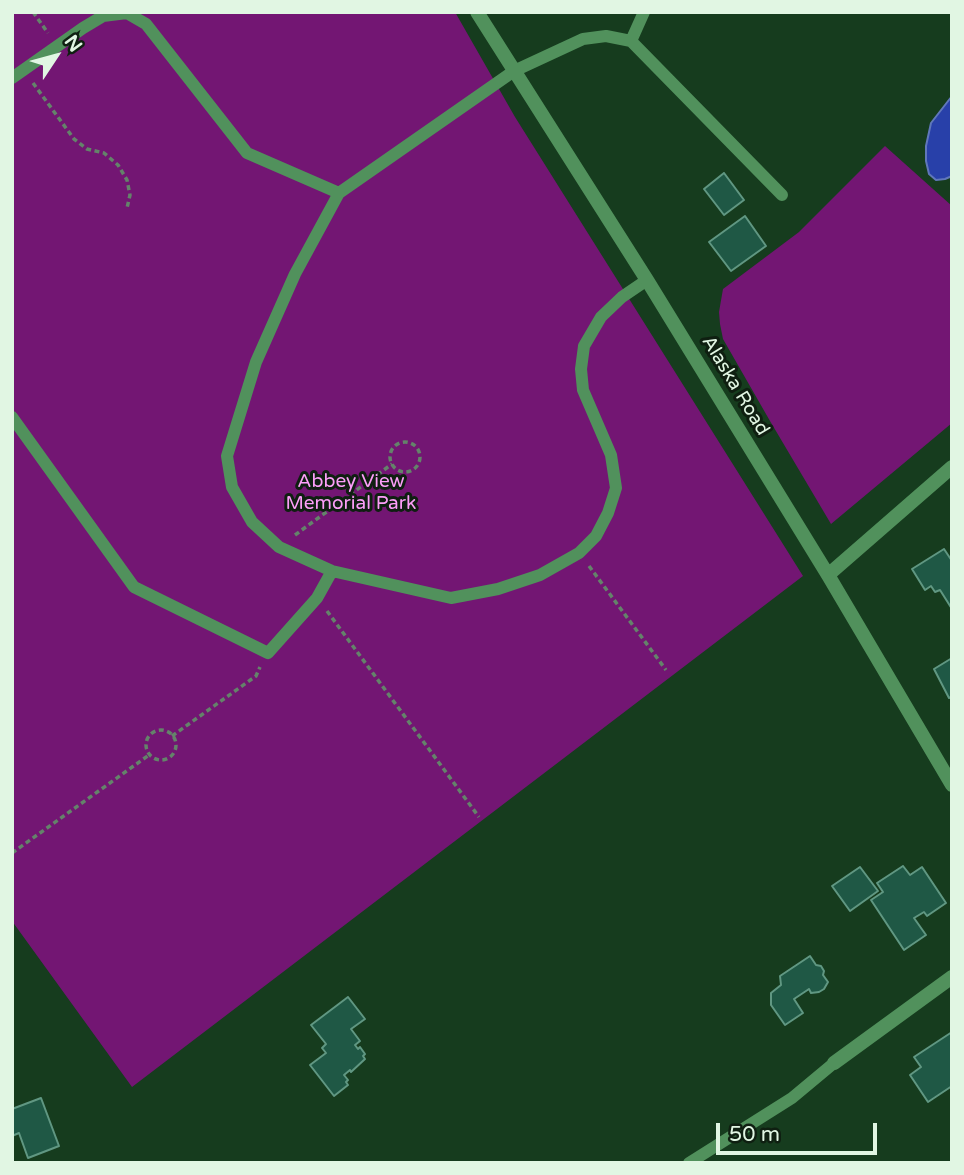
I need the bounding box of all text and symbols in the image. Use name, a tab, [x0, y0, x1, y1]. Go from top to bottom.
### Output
north arrow	[21, 21, 91, 91]
text: N	[60, 31, 86, 56]
street label: Alaska Road	[696, 332, 774, 440]
park label: Abbey View Memorial Park	[286, 471, 416, 515]
scale bar	[719, 1108, 880, 1152]
text: 50 m	[729, 1122, 780, 1147]

